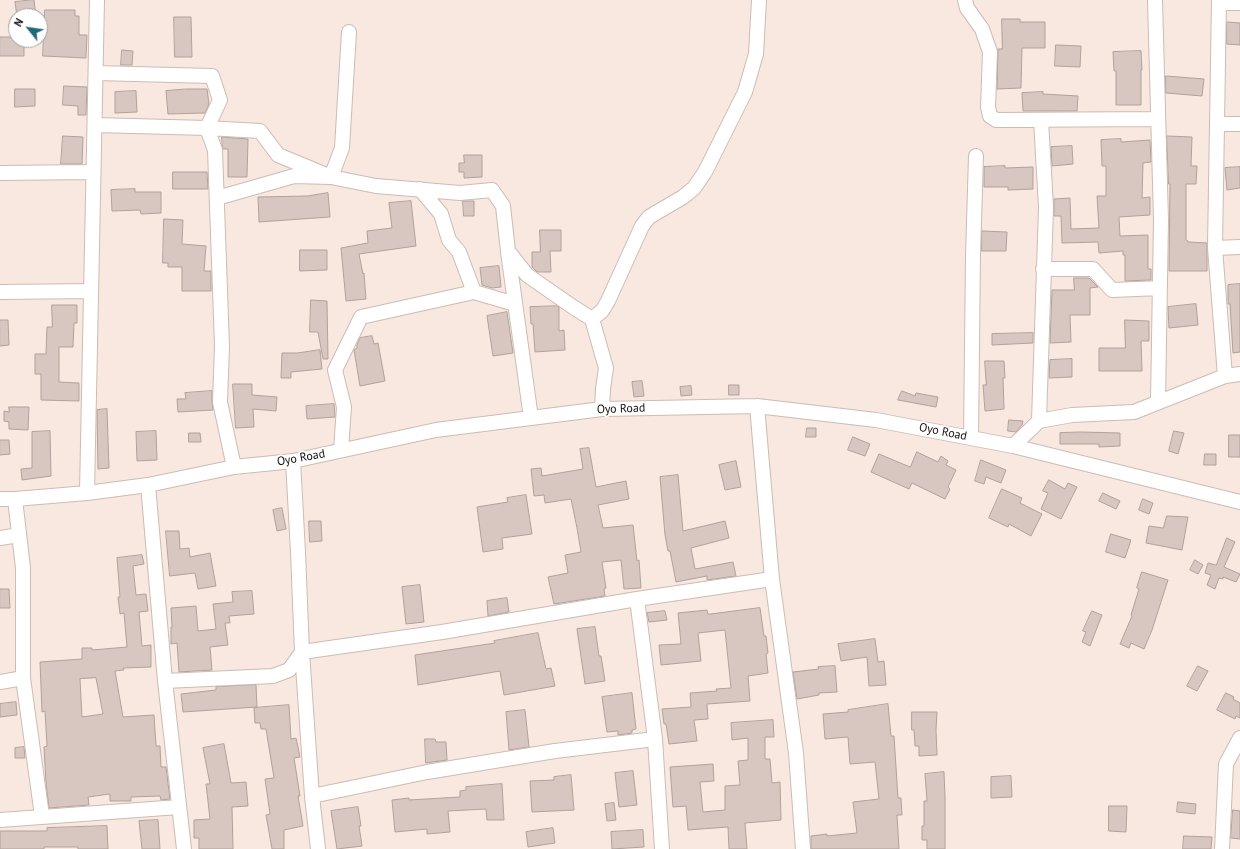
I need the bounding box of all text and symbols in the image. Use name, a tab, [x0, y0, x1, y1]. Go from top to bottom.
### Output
north arrow	[8, 8, 48, 48]
text: N	[11, 16, 26, 29]
street label: Oyo Road	[597, 401, 645, 417]
street label: Oyo Road	[918, 420, 968, 444]
street label: Oyo Road	[276, 447, 326, 469]

